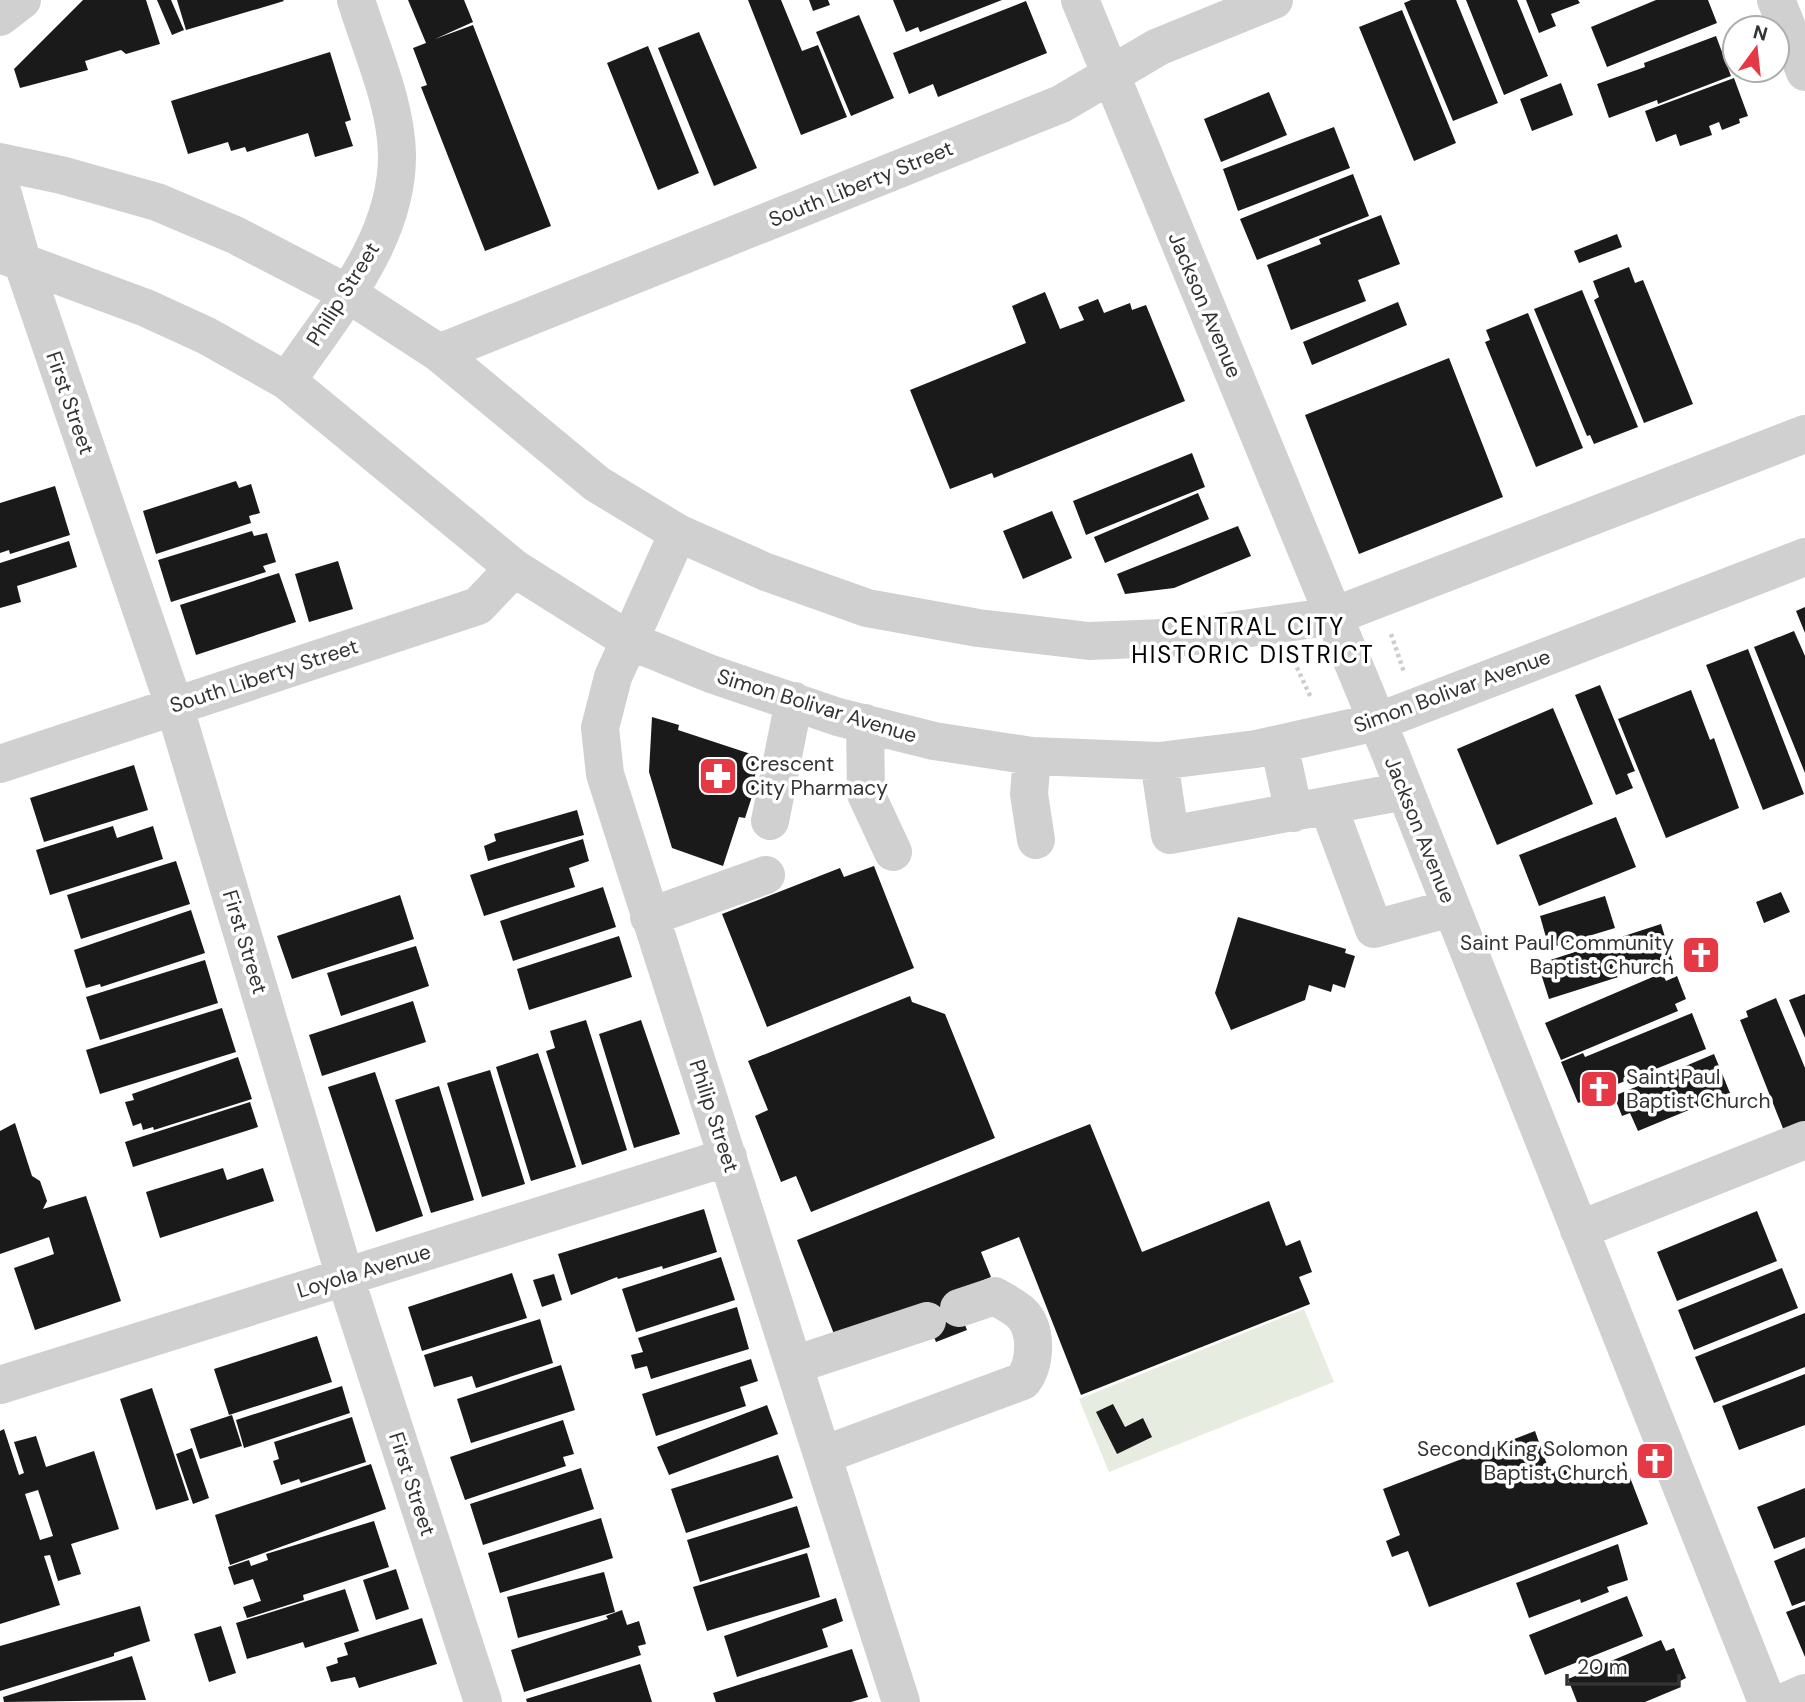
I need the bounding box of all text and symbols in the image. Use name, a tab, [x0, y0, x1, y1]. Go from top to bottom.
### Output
north arrow	[1721, 14, 1791, 84]
text: N	[1750, 19, 1770, 47]
street label: South Liberty Street	[765, 134, 957, 234]
street label: Jackson Avenue	[1162, 228, 1248, 382]
street label: Philip Street	[300, 237, 386, 351]
street label: First Street	[39, 348, 101, 458]
district label: CENTRAL CITY HISTORIC DISTRICT	[1131, 611, 1375, 670]
street label: South Liberty Street	[166, 632, 362, 720]
street label: Simon Bolivar Avenue	[1350, 642, 1554, 740]
street label: Simon Bolivar Avenue	[714, 662, 920, 750]
place label: Crescent City Pharmacy	[745, 750, 888, 802]
street label: Jackson Avenue	[1378, 752, 1462, 908]
pharmacy icon: Crescent City Pharmacy	[697, 755, 739, 797]
street label: First Street	[216, 887, 274, 997]
place label: Saint Paul Community Baptist Church	[1460, 929, 1674, 981]
church icon: Saint Paul Community Baptist Church	[1680, 934, 1722, 976]
street label: Philip Street	[683, 1056, 745, 1176]
place label: Saint Paul Baptist Church	[1626, 1063, 1771, 1115]
church icon: Saint Paul Baptist Church	[1578, 1068, 1620, 1110]
street label: Loyola Avenue	[294, 1237, 434, 1305]
street label: First Street	[382, 1429, 442, 1539]
place label: Second King Solomon Baptist Church	[1417, 1435, 1628, 1487]
church icon: Second King Solomon Baptist Church	[1634, 1440, 1676, 1482]
scale bar	[1567, 1642, 1679, 1686]
text: 20 m	[1577, 1653, 1628, 1681]

